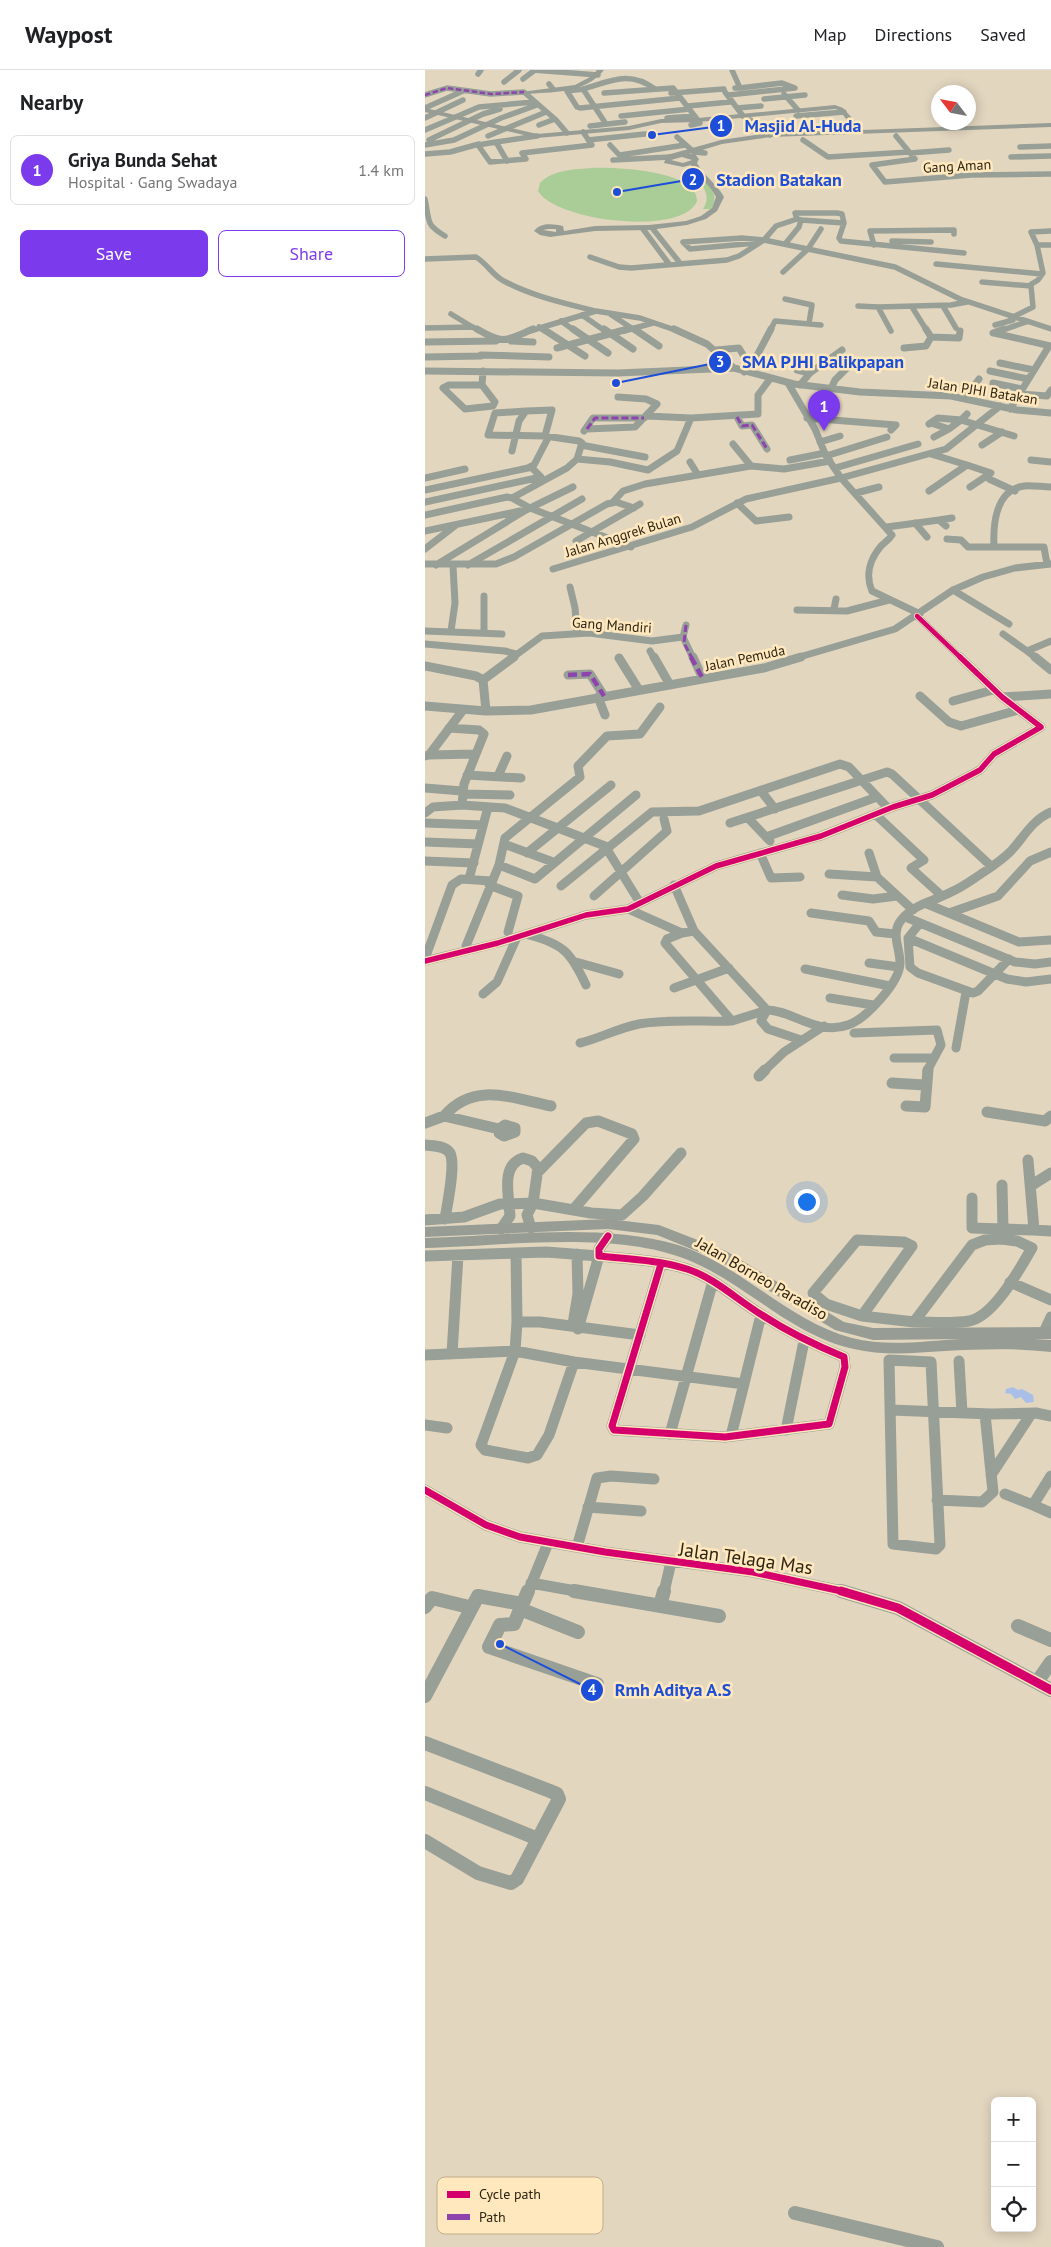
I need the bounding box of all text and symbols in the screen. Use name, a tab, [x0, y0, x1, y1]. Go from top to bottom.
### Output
text: Waypost	[25, 19, 112, 50]
text: Map	[814, 23, 846, 46]
text: Directions	[874, 23, 952, 46]
text: Saved	[980, 23, 1026, 46]
north arrow	[931, 85, 976, 130]
text: Nearby	[20, 89, 83, 116]
callout: Masjid Al-Huda	[709, 110, 871, 143]
text: Masjid Al-Huda	[745, 114, 861, 137]
text: 1	[717, 116, 725, 135]
text: Griya Bunda Sehat	[68, 148, 217, 172]
street label: Gang Aman	[923, 155, 991, 177]
text: 1	[32, 160, 42, 180]
text: 1.4 km	[358, 160, 404, 180]
callout: Stadion Batakan	[681, 163, 852, 196]
text: Stadion Batakan	[716, 168, 842, 191]
text: 2	[689, 170, 697, 189]
text: Hospital · Gang Swadaya	[68, 172, 237, 192]
button: Save	[20, 230, 208, 277]
button: Share	[218, 230, 405, 277]
callout: SMA PJHI Balikpapan	[707, 346, 915, 379]
text: SMA PJHI Balikpapan	[742, 350, 904, 373]
text: 3	[716, 352, 724, 371]
street label: Jalan PJHI Batakan	[926, 373, 1039, 409]
pin: 1	[808, 390, 840, 431]
street label: Jalan Anggrek Bulan	[562, 509, 683, 561]
street label: Gang Mandiri	[572, 613, 652, 637]
street label: Jalan Pemuda	[702, 641, 787, 675]
your location	[794, 1189, 820, 1215]
street label: Jalan Borneo Paradiso	[692, 1232, 832, 1324]
street label: Jalan Telaga Mas	[677, 1537, 814, 1579]
callout: Rmh Aditya A.S	[579, 1673, 742, 1706]
text: Rmh Aditya A.S	[615, 1678, 731, 1701]
text: 4	[588, 1680, 597, 1699]
map controls	[991, 2097, 1036, 2232]
button: +	[991, 2097, 1036, 2142]
button: −	[991, 2142, 1036, 2187]
legend	[437, 2177, 603, 2234]
text: Cycle path	[479, 2185, 541, 2203]
button: locate	[991, 2187, 1036, 2232]
text: Path	[479, 2208, 506, 2226]

